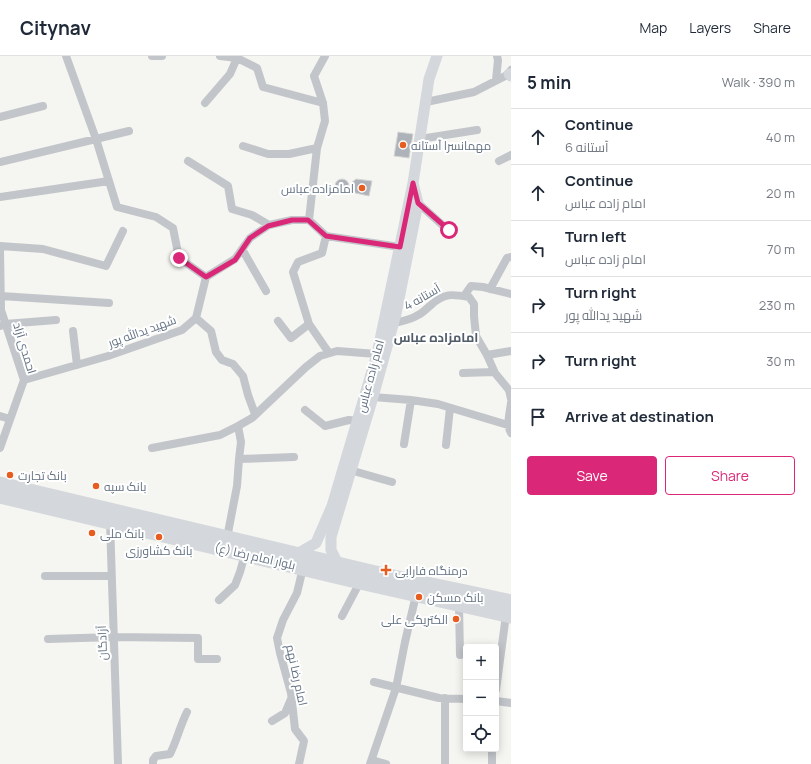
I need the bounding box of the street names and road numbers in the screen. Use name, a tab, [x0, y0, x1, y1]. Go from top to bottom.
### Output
street label: آستانه 4	[400, 279, 444, 314]
street label: شهید یدالله پور	[105, 311, 179, 352]
street label: احمدی آزاد	[9, 320, 41, 376]
street label: امام زاده عباس	[352, 338, 388, 414]
street label: بلوار امام رضا (ع)	[213, 538, 297, 574]
street label: آزادگان	[93, 624, 111, 661]
street label: امام رضا نهم	[282, 643, 312, 707]

